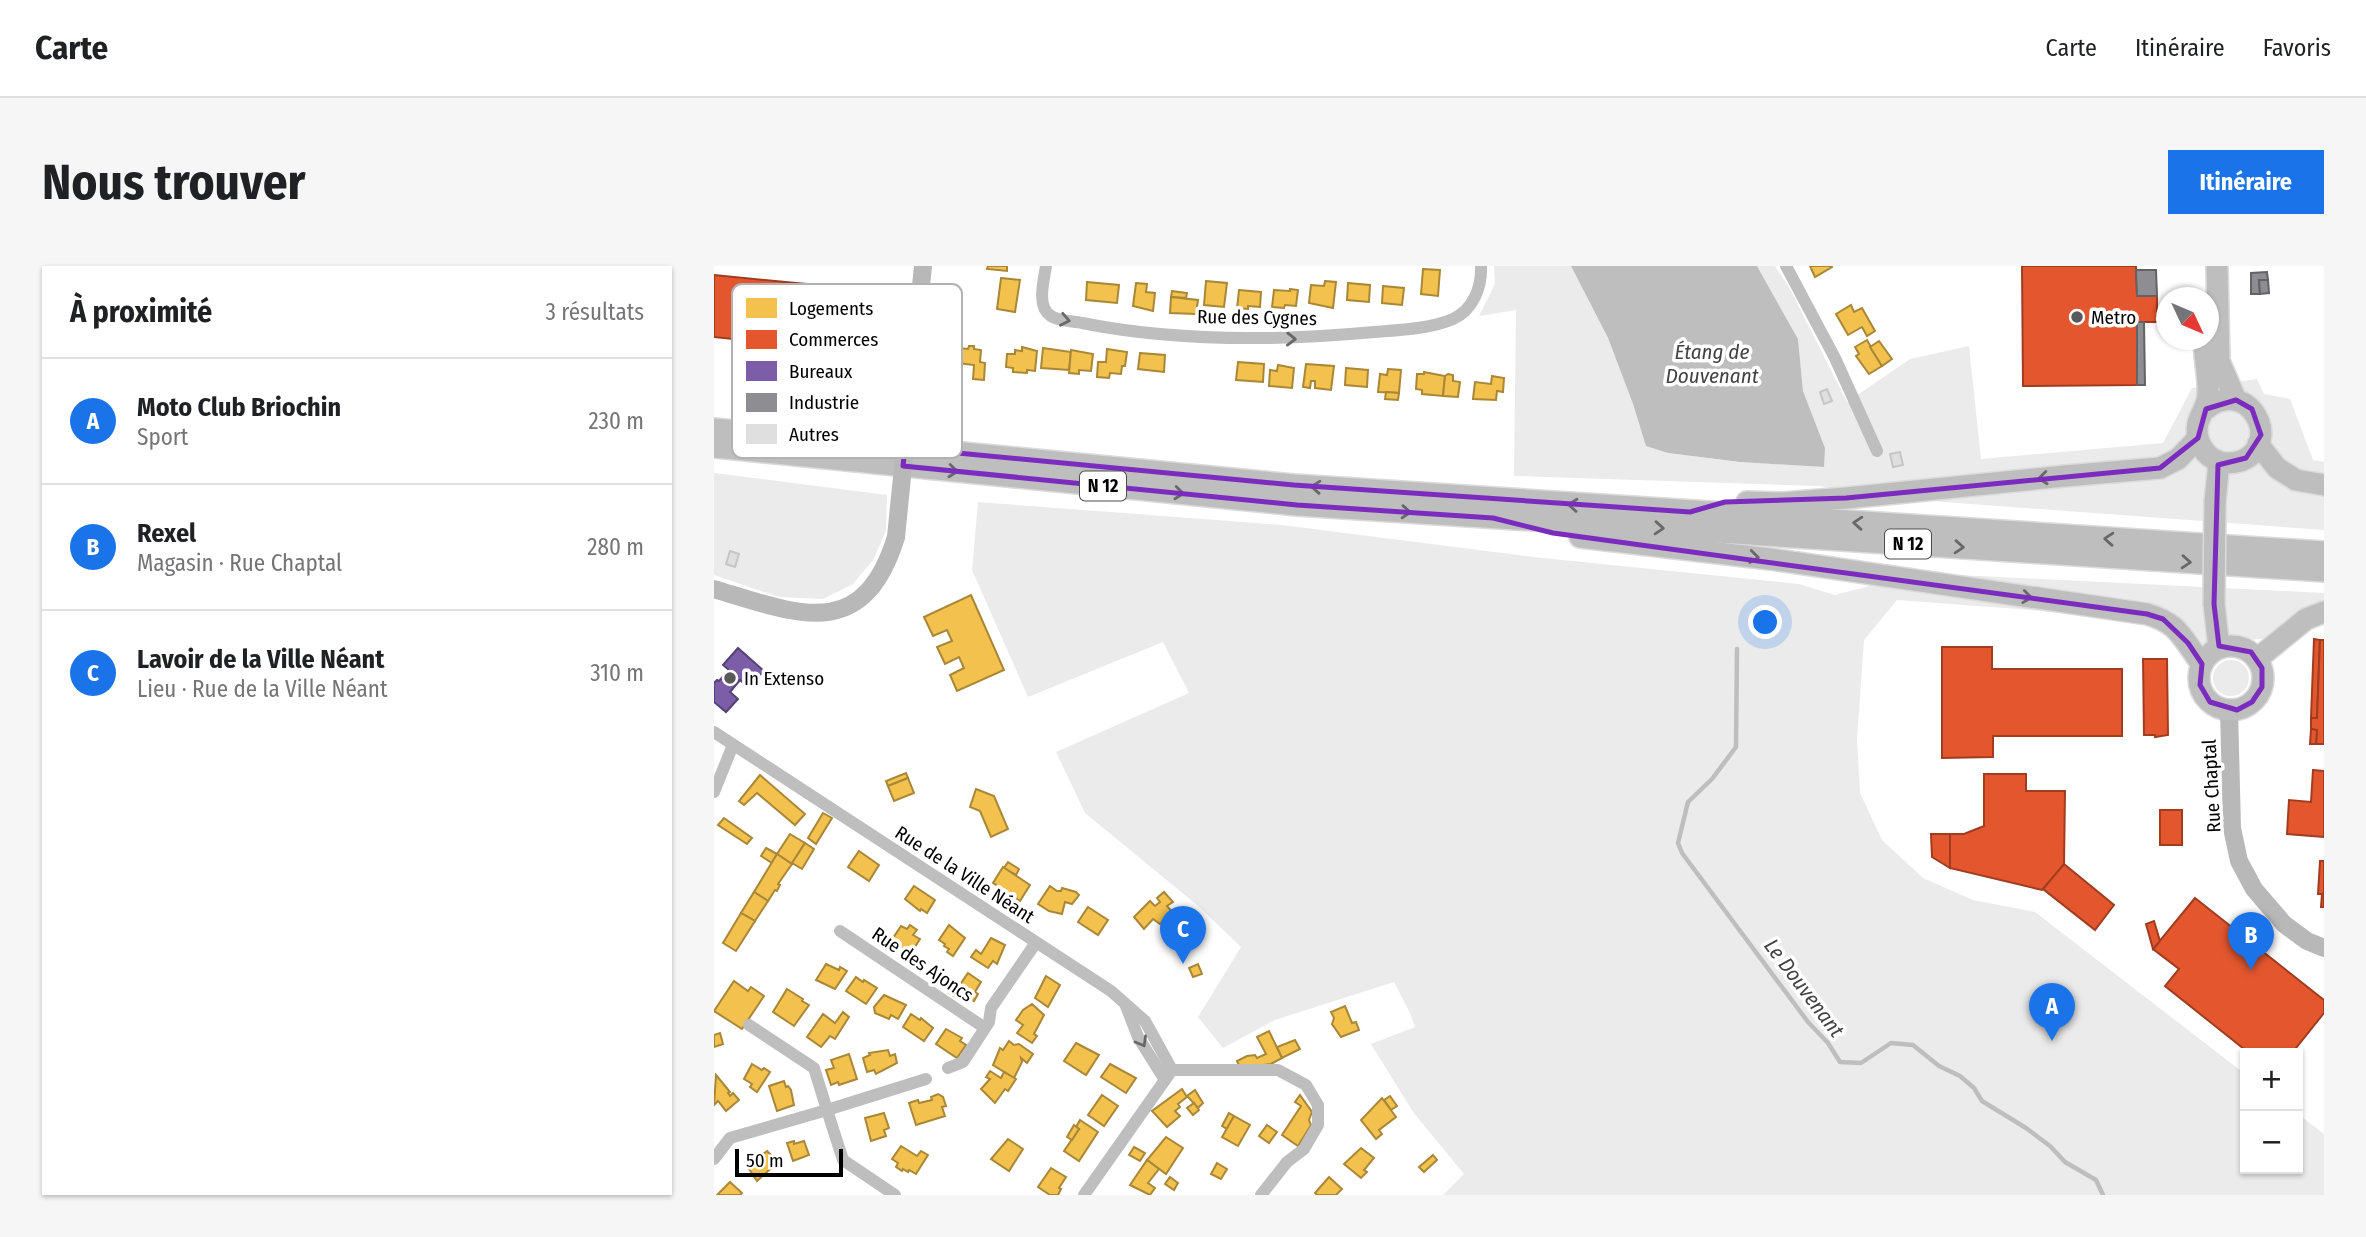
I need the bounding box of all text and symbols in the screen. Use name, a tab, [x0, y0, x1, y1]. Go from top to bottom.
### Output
text: Carte	[35, 28, 108, 68]
text: Carte	[2046, 34, 2097, 62]
text: Itinéraire	[2135, 34, 2225, 62]
text: Favoris	[2263, 34, 2331, 62]
button: Itinéraire	[2168, 150, 2324, 214]
text: Nous trouver	[42, 153, 305, 212]
legend	[732, 284, 962, 458]
north arrow	[2156, 287, 2219, 350]
text: À proximité	[70, 294, 212, 330]
text: Logements	[789, 297, 873, 320]
text: 3 résultats	[546, 298, 644, 326]
street label: Rue des Cygnes	[1197, 305, 1317, 330]
place label: Metro	[2091, 306, 2136, 329]
marker: Metro	[2069, 309, 2085, 325]
one-way arrow	[1059, 312, 1071, 327]
text: Commerces	[789, 328, 878, 351]
one-way arrow	[1286, 331, 1297, 346]
water label: Étang de Douvenant	[1665, 339, 1759, 389]
text: Bureaux	[789, 360, 853, 383]
text: Industrie	[789, 391, 859, 414]
text: Moto Club Briochin	[137, 392, 341, 423]
text: A	[87, 407, 99, 435]
text: 230 m	[588, 407, 644, 435]
text: Sport	[137, 423, 188, 451]
text: Autres	[789, 423, 839, 446]
one-way arrow	[947, 463, 958, 478]
one-way arrow	[2037, 470, 2048, 485]
road number: N 12	[1080, 471, 1126, 500]
one-way arrow	[1311, 480, 1322, 495]
one-way arrow	[1173, 486, 1185, 501]
one-way arrow	[1567, 497, 1578, 512]
one-way arrow	[1400, 504, 1411, 519]
one-way arrow	[1852, 515, 1863, 530]
text: Rexel	[137, 518, 196, 549]
one-way arrow	[1653, 521, 1664, 536]
road number: N 12	[1885, 530, 1931, 558]
one-way arrow	[2103, 531, 2114, 546]
text: B	[87, 533, 99, 561]
text: 280 m	[587, 533, 644, 561]
one-way arrow	[1954, 540, 1965, 555]
text: Magasin · Rue Chaptal	[137, 549, 342, 577]
one-way arrow	[1748, 550, 1759, 565]
one-way arrow	[2181, 554, 2192, 569]
one-way arrow	[2021, 590, 2033, 605]
your location	[1748, 605, 1782, 639]
text: Lavoir de la Ville Néant	[137, 644, 384, 675]
text: C	[87, 659, 99, 687]
text: 310 m	[590, 659, 644, 687]
place label: In Extenso	[744, 667, 824, 690]
marker: In Extenso	[722, 670, 738, 686]
text: Lieu · Rue de la Ville Néant	[137, 675, 387, 703]
street label: Rue Chaptal	[2198, 739, 2225, 833]
street label: Rue de la Ville Néant	[891, 821, 1039, 928]
pin: C	[1160, 906, 1206, 964]
pin: B	[2228, 912, 2274, 970]
street label: Rue des Ajoncs	[868, 922, 978, 1007]
water label: Le Douvenant	[1759, 934, 1850, 1043]
pin: A	[2029, 983, 2075, 1041]
one-way arrow	[1134, 1035, 1147, 1048]
map controls	[2240, 1048, 2303, 1174]
button: +	[2240, 1048, 2303, 1111]
button: −	[2240, 1111, 2303, 1174]
scale bar	[735, 1146, 844, 1178]
text: 50 m	[746, 1149, 784, 1172]

